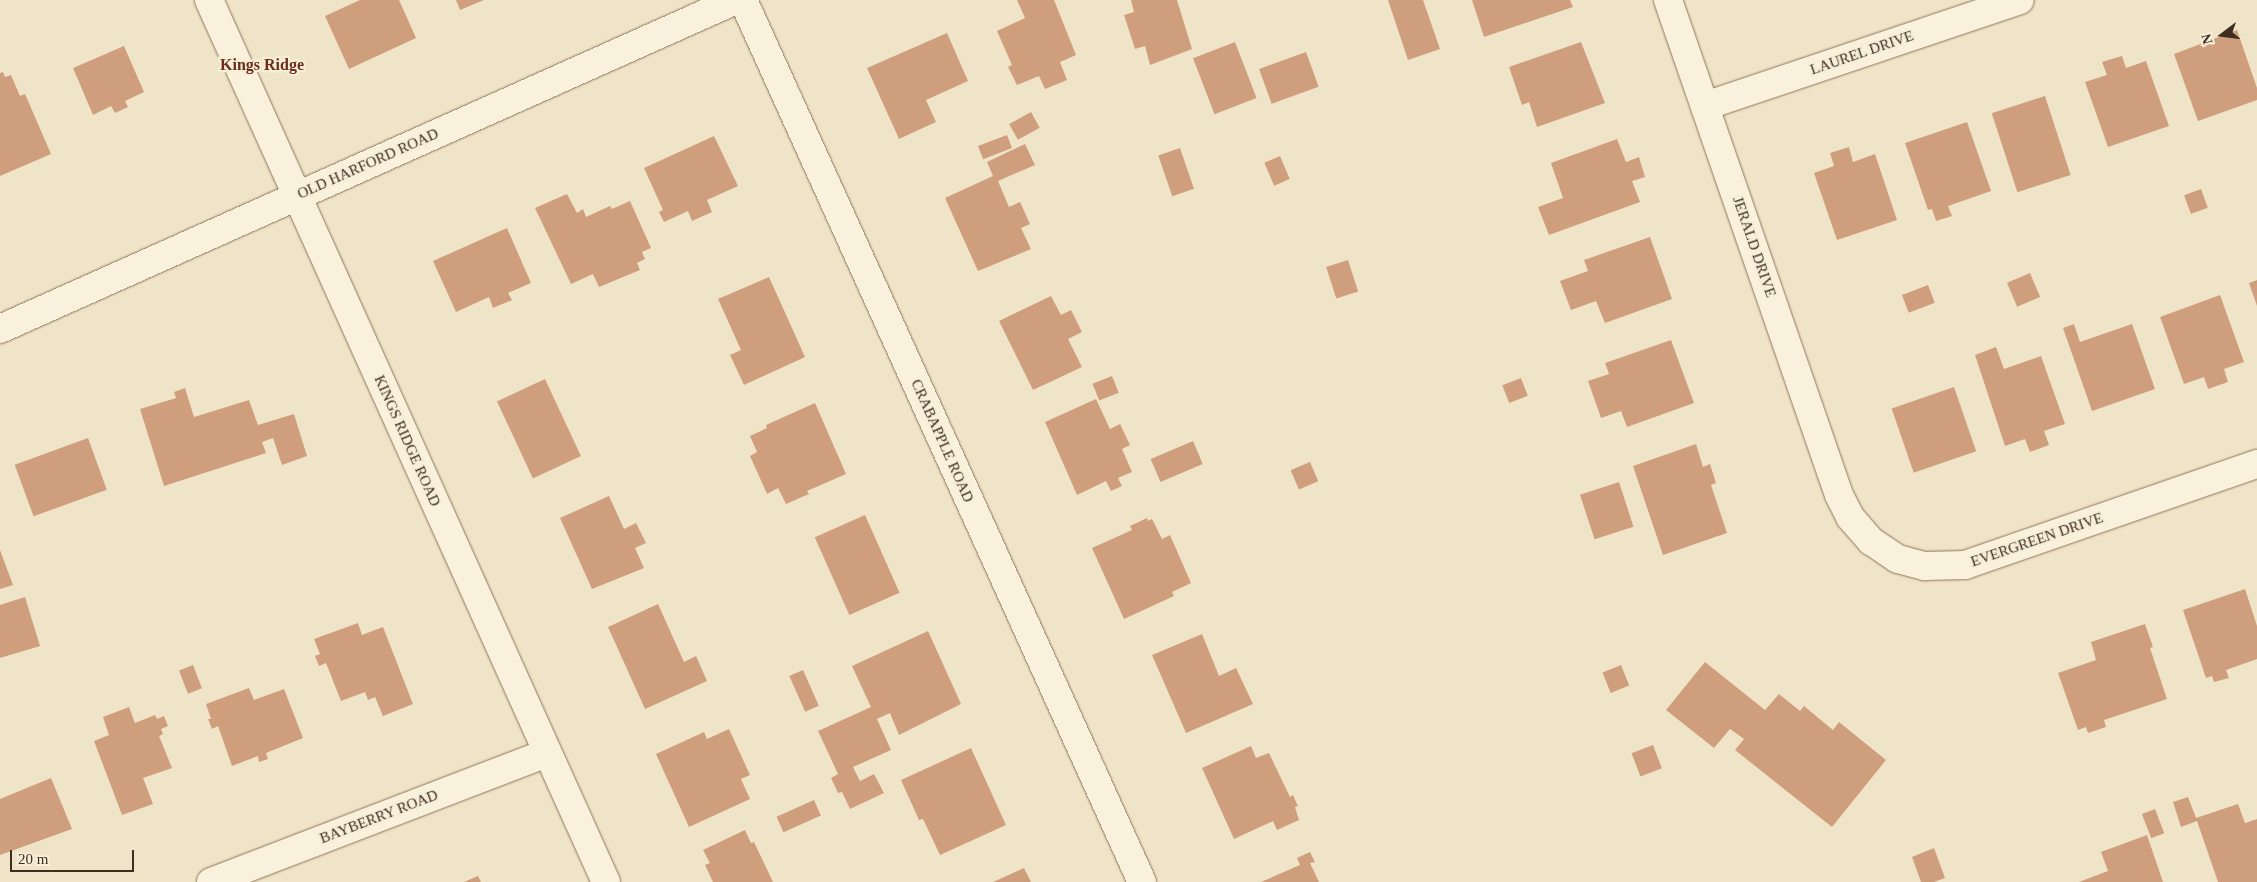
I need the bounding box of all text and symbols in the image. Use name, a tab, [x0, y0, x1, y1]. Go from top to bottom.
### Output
north arrow	[2197, 10, 2247, 60]
street label: LAUREL DRIVE	[1808, 27, 1916, 79]
text: N	[2198, 32, 2216, 46]
district label: Kings Ridge	[220, 55, 304, 75]
street label: OLD HARFORD ROAD	[295, 125, 441, 203]
street label: JERALD DRIVE	[1728, 194, 1780, 300]
street label: KINGS RIDGE ROAD	[370, 373, 444, 509]
street label: CRABAPPLE ROAD	[907, 377, 977, 505]
street label: EVERGREEN DRIVE	[1968, 509, 2106, 571]
street label: BAYBERRY ROAD	[317, 786, 441, 848]
scale bar	[12, 840, 136, 872]
text: 20 m	[18, 851, 48, 867]

